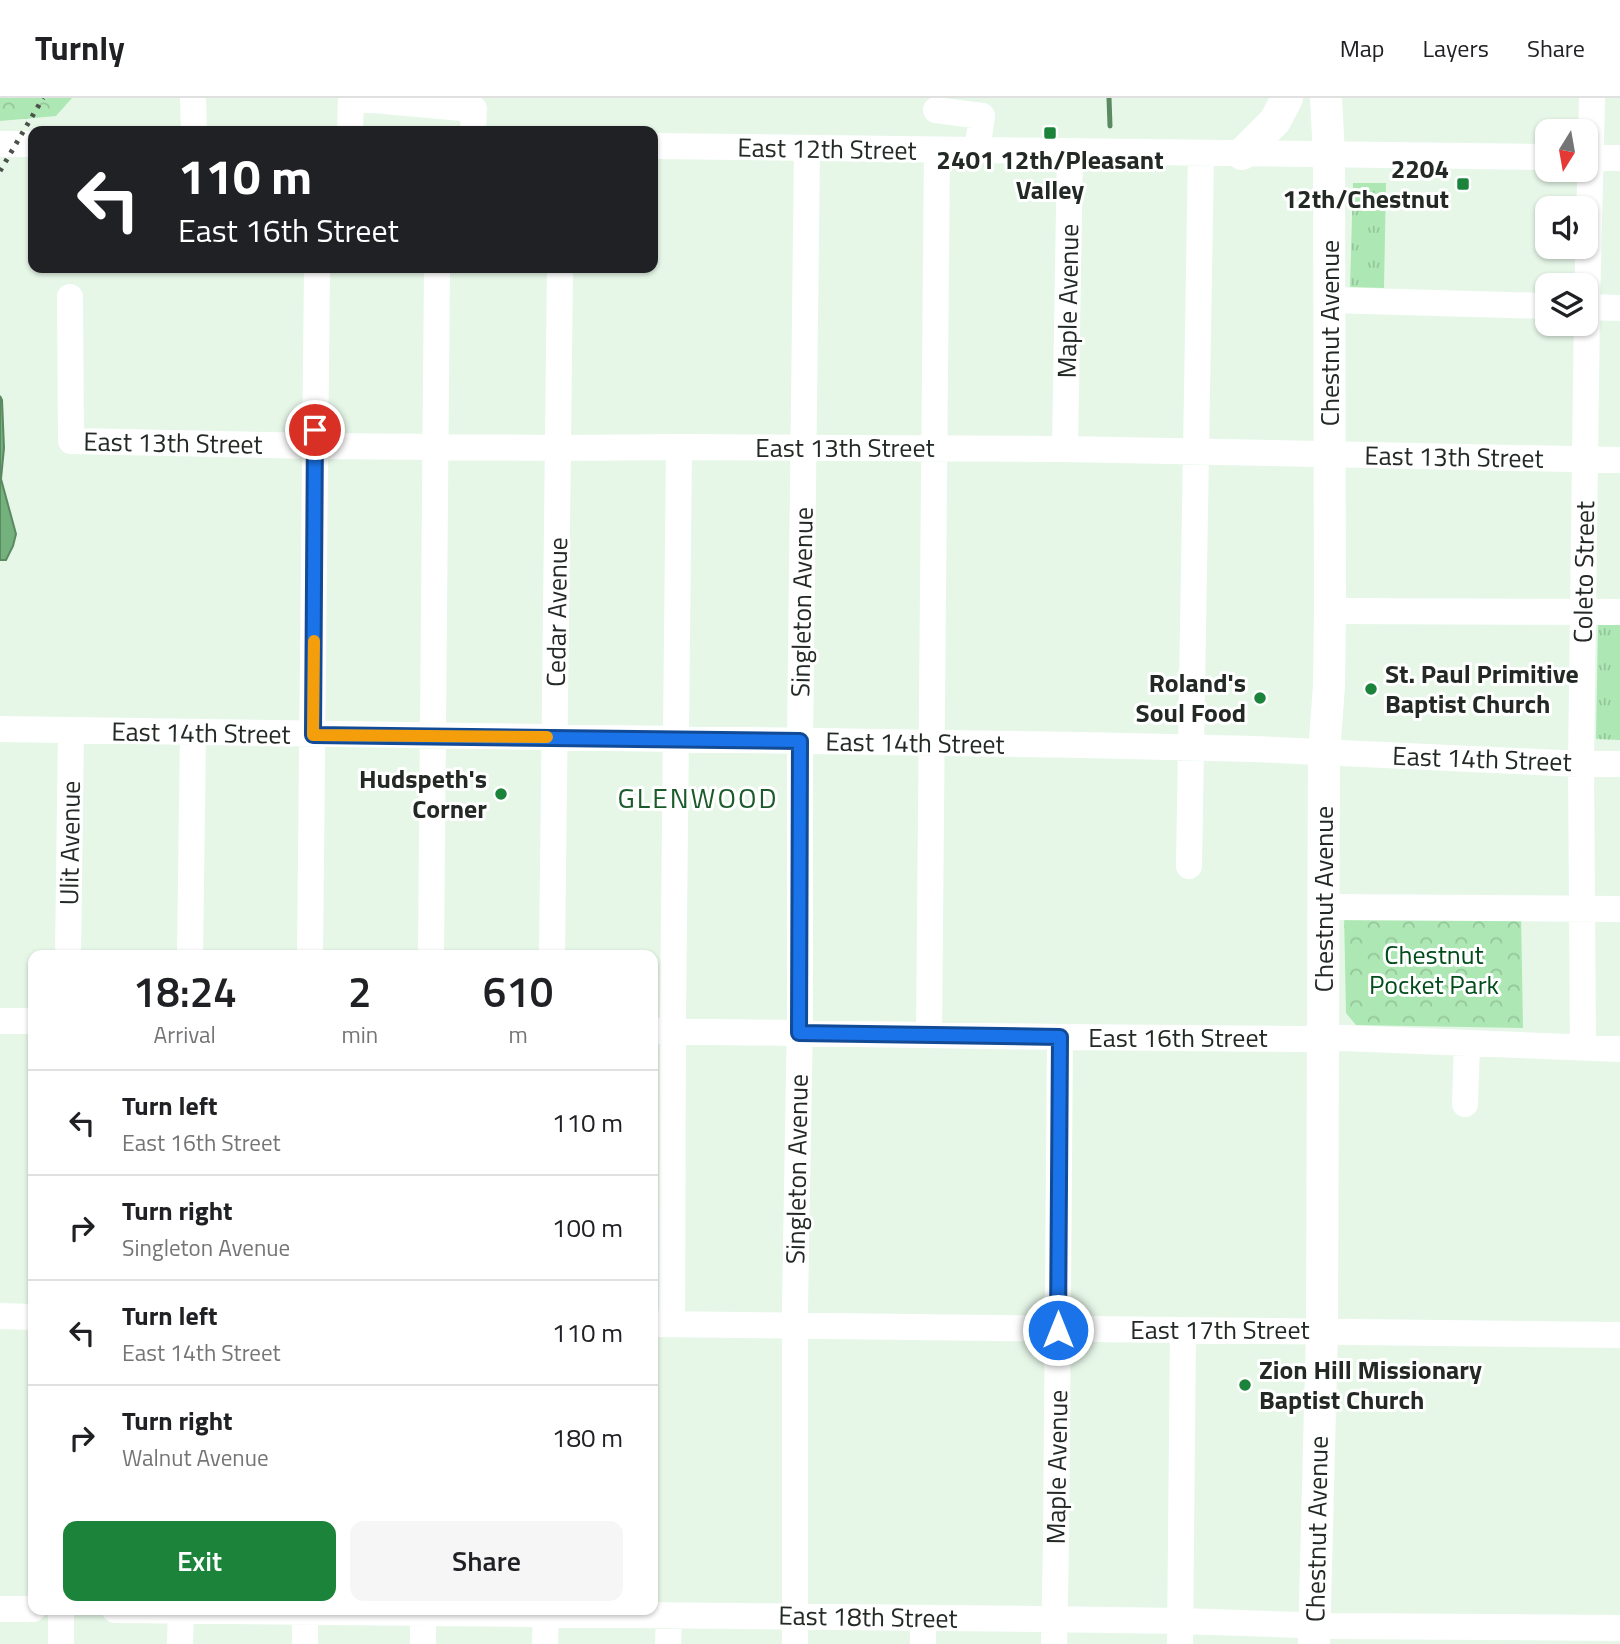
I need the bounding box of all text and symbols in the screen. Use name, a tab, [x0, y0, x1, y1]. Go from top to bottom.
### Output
text: Turnly	[35, 23, 125, 73]
text: Map	[1340, 30, 1385, 66]
text: Layers	[1423, 30, 1489, 66]
text: Share	[1527, 30, 1585, 66]
north arrow	[1535, 119, 1598, 182]
map controls	[1535, 119, 1598, 336]
marker: 2401 12th/Pleasant Valley	[1042, 125, 1058, 141]
street label: East 12th Street	[737, 127, 917, 170]
text: 110 m	[178, 138, 312, 213]
place label: 2401 12th/Pleasant Valley	[936, 140, 1164, 209]
place label: 2204 12th/Chestnut	[1283, 149, 1449, 218]
icon: left	[63, 154, 154, 245]
marker: 2204 12th/Chestnut	[1455, 176, 1471, 192]
button: sound	[1535, 196, 1598, 259]
text: East 16th Street	[178, 206, 399, 254]
street label: Maple Avenue	[1047, 223, 1088, 379]
street label: Chestnut Avenue	[1310, 240, 1349, 426]
button: layers	[1535, 273, 1598, 336]
pin	[285, 400, 345, 460]
icon: arrive	[296, 411, 334, 449]
street label: East 13th Street	[83, 421, 263, 464]
street label: East 13th Street	[755, 428, 935, 467]
street label: East 13th Street	[1364, 435, 1544, 478]
street label: Coleto Street	[1563, 501, 1604, 643]
street label: Singleton Avenue	[780, 507, 823, 697]
street label: Cedar Avenue	[536, 537, 577, 687]
place label: St. Paul Primitive Baptist Church	[1385, 654, 1579, 723]
place label: Roland's Soul Food	[1136, 663, 1246, 732]
marker: St. Paul Primitive Baptist Church	[1363, 681, 1379, 697]
marker: Roland's Soul Food	[1252, 690, 1268, 706]
street label: East 14th Street	[111, 711, 291, 754]
street label: East 14th Street	[825, 721, 1005, 764]
street label: East 14th Street	[1392, 736, 1572, 781]
place label: Hudspeth's Corner	[359, 759, 487, 828]
district label: GLENWOOD	[618, 776, 778, 819]
street label: Ulit Avenue	[49, 780, 90, 906]
marker: Hudspeth's Corner	[493, 786, 509, 802]
street label: Chestnut Avenue	[1304, 806, 1343, 992]
park label: Chestnut Pocket Park	[1369, 935, 1499, 1004]
text: 18:24	[133, 959, 237, 1023]
text: 2	[348, 959, 372, 1023]
text: 610	[483, 959, 553, 1023]
text: Arrival	[154, 1017, 216, 1052]
text: min	[341, 1017, 378, 1052]
text: m	[508, 1017, 528, 1052]
street label: East 16th Street	[1088, 1018, 1268, 1057]
street label: Singleton Avenue	[775, 1074, 818, 1264]
text: Turn left	[122, 1086, 217, 1125]
text: 110 m	[552, 1103, 623, 1142]
icon: left	[63, 1104, 101, 1142]
text: East 16th Street	[122, 1125, 281, 1160]
text: Turn right	[122, 1191, 233, 1230]
text: 100 m	[552, 1208, 623, 1247]
icon: right	[63, 1209, 101, 1247]
text: Singleton Avenue	[122, 1230, 290, 1265]
position arrow	[1021, 1293, 1095, 1367]
text: Turn left	[122, 1296, 217, 1335]
street label: East 17th Street	[1130, 1310, 1310, 1349]
text: 110 m	[552, 1313, 623, 1352]
icon: left	[63, 1314, 101, 1352]
text: East 14th Street	[122, 1335, 281, 1370]
place label: Zion Hill Missionary Baptist Church	[1259, 1350, 1482, 1419]
marker: Zion Hill Missionary Baptist Church	[1237, 1377, 1253, 1393]
street label: Maple Avenue	[1036, 1389, 1077, 1545]
text: Turn right	[122, 1401, 233, 1440]
text: 180 m	[552, 1418, 623, 1457]
icon: right	[63, 1419, 101, 1457]
street label: Chestnut Avenue	[1295, 1435, 1338, 1623]
text: Walnut Avenue	[122, 1440, 269, 1475]
button: Exit	[63, 1521, 336, 1601]
button: Share	[350, 1521, 623, 1601]
street label: East 18th Street	[778, 1595, 958, 1638]

